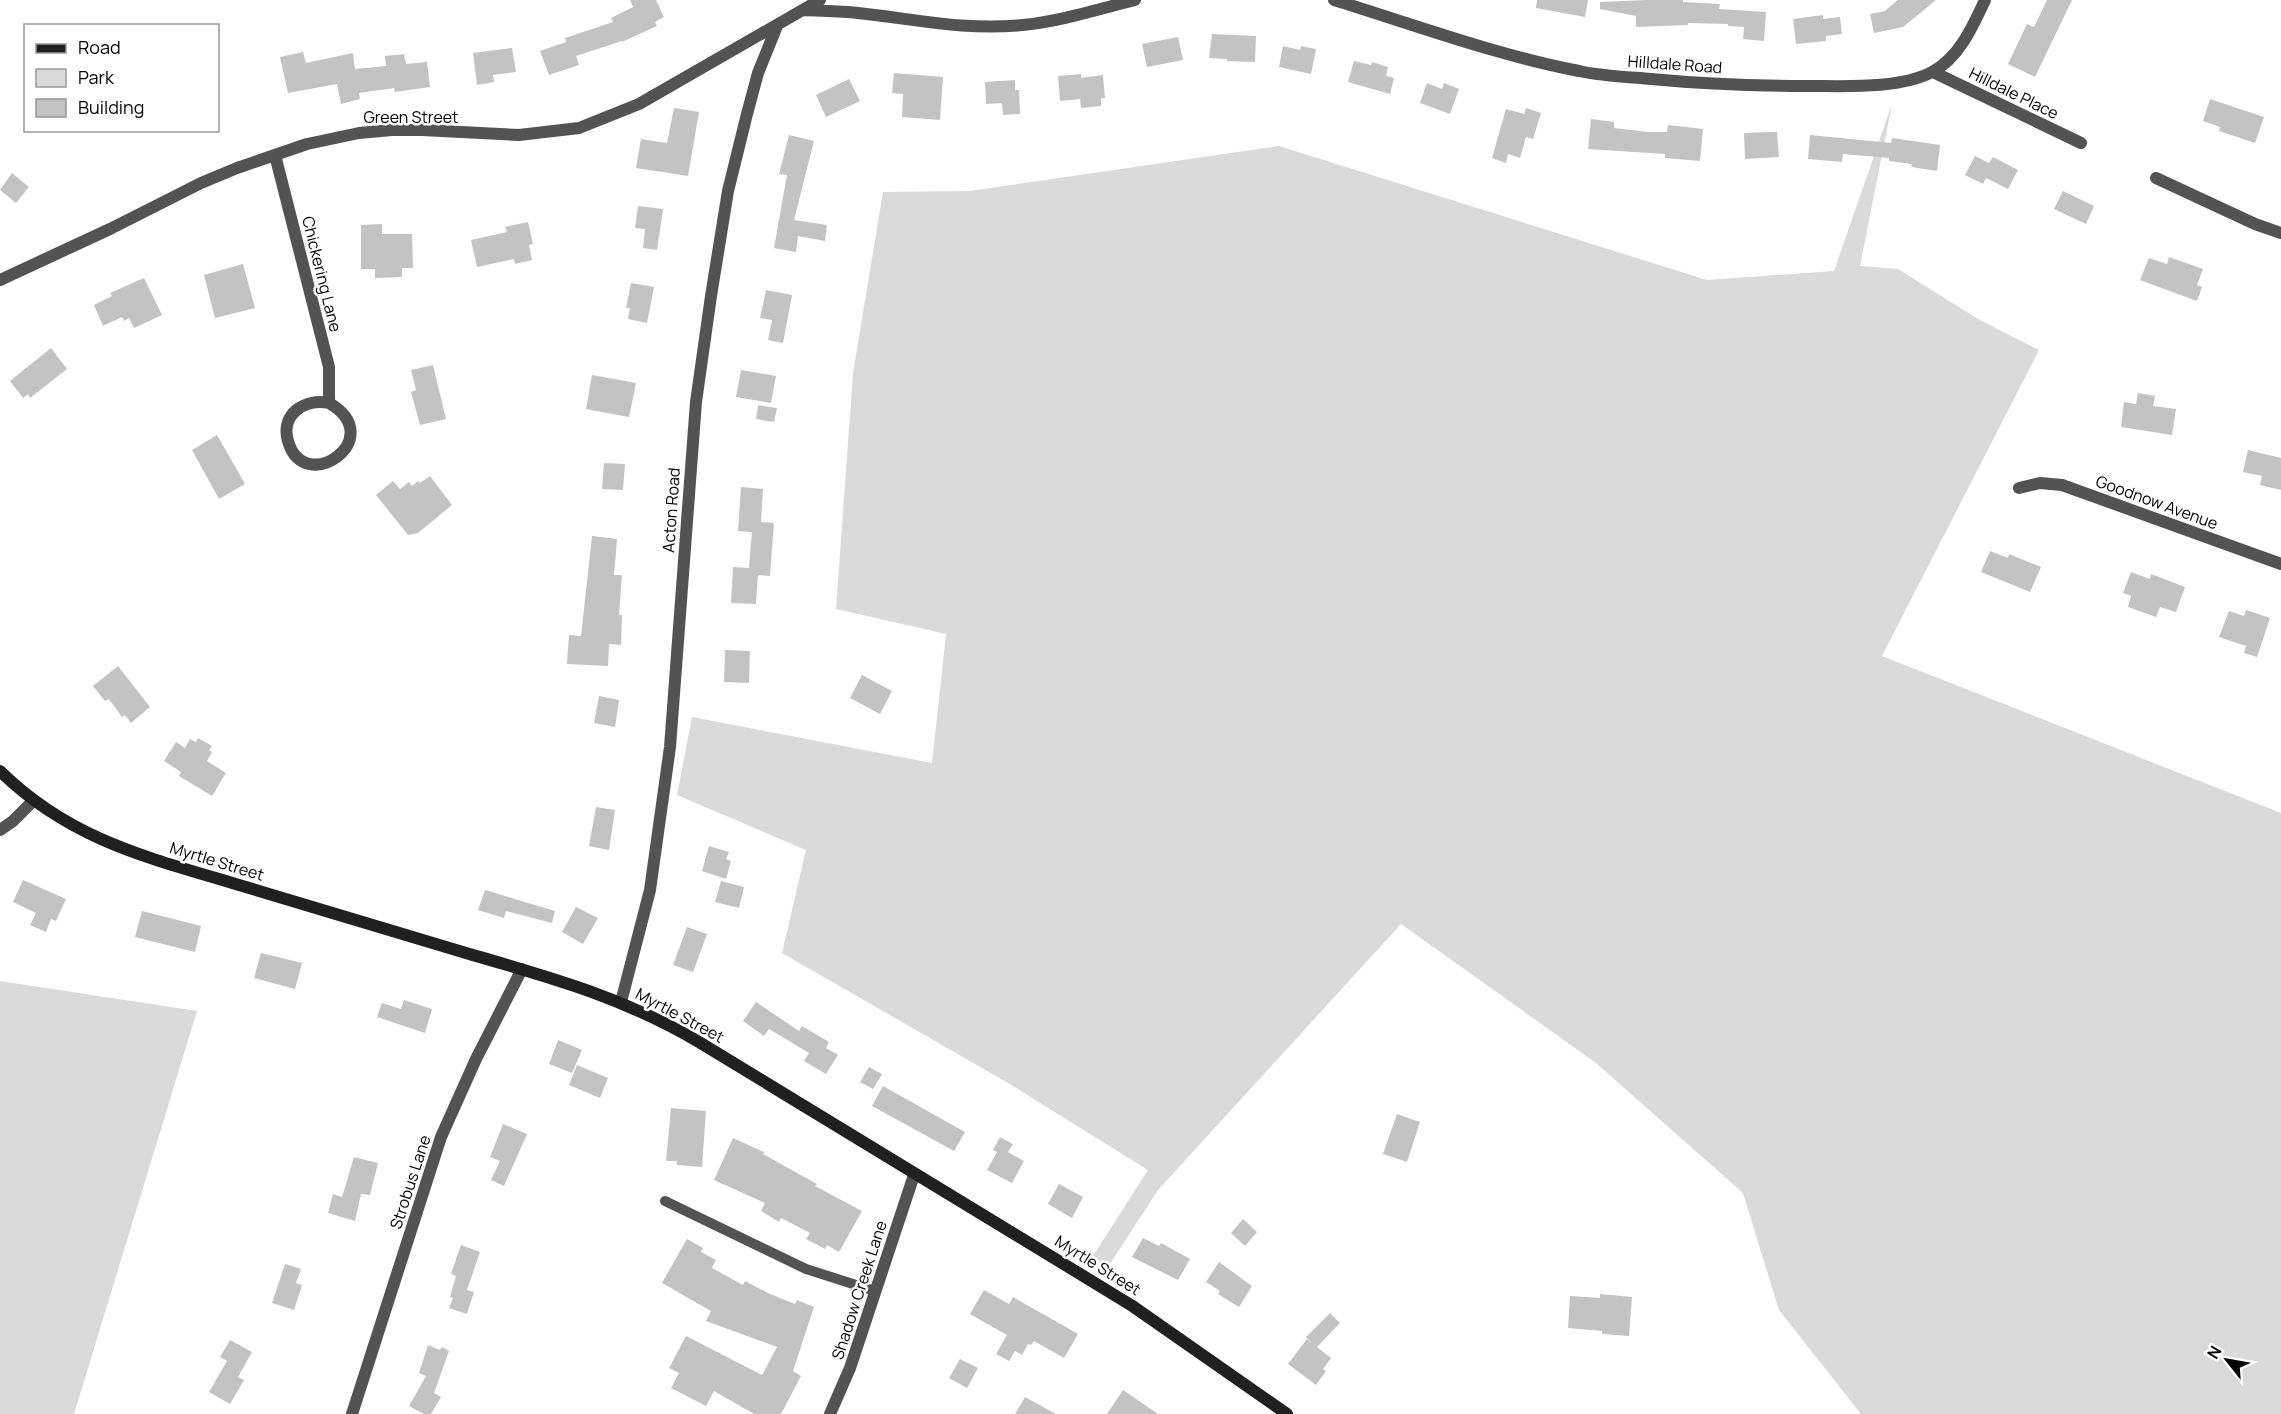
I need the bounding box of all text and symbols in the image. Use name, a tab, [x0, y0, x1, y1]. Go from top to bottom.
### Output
legend	[24, 24, 219, 132]
text: Road	[78, 35, 121, 59]
street label: Hilldale Road	[1627, 50, 1723, 78]
street label: Hilldale Place	[1966, 62, 2062, 124]
text: Park	[78, 65, 115, 89]
text: Building	[78, 95, 144, 119]
street label: Green Street	[363, 106, 459, 128]
street label: Chickering Lane	[297, 214, 347, 334]
street label: Acton Road	[657, 467, 685, 553]
street label: Goodnow Avenue	[2093, 470, 2221, 534]
street label: Myrtle Street	[167, 836, 267, 886]
street label: Myrtle Street	[632, 982, 728, 1048]
street label: Strobus Lane	[384, 1132, 436, 1232]
street label: Shadow Creek Lane	[826, 1218, 892, 1362]
street label: Myrtle Street	[1051, 1230, 1145, 1300]
north arrow	[2197, 1330, 2257, 1390]
text: N	[2202, 1342, 2227, 1363]

